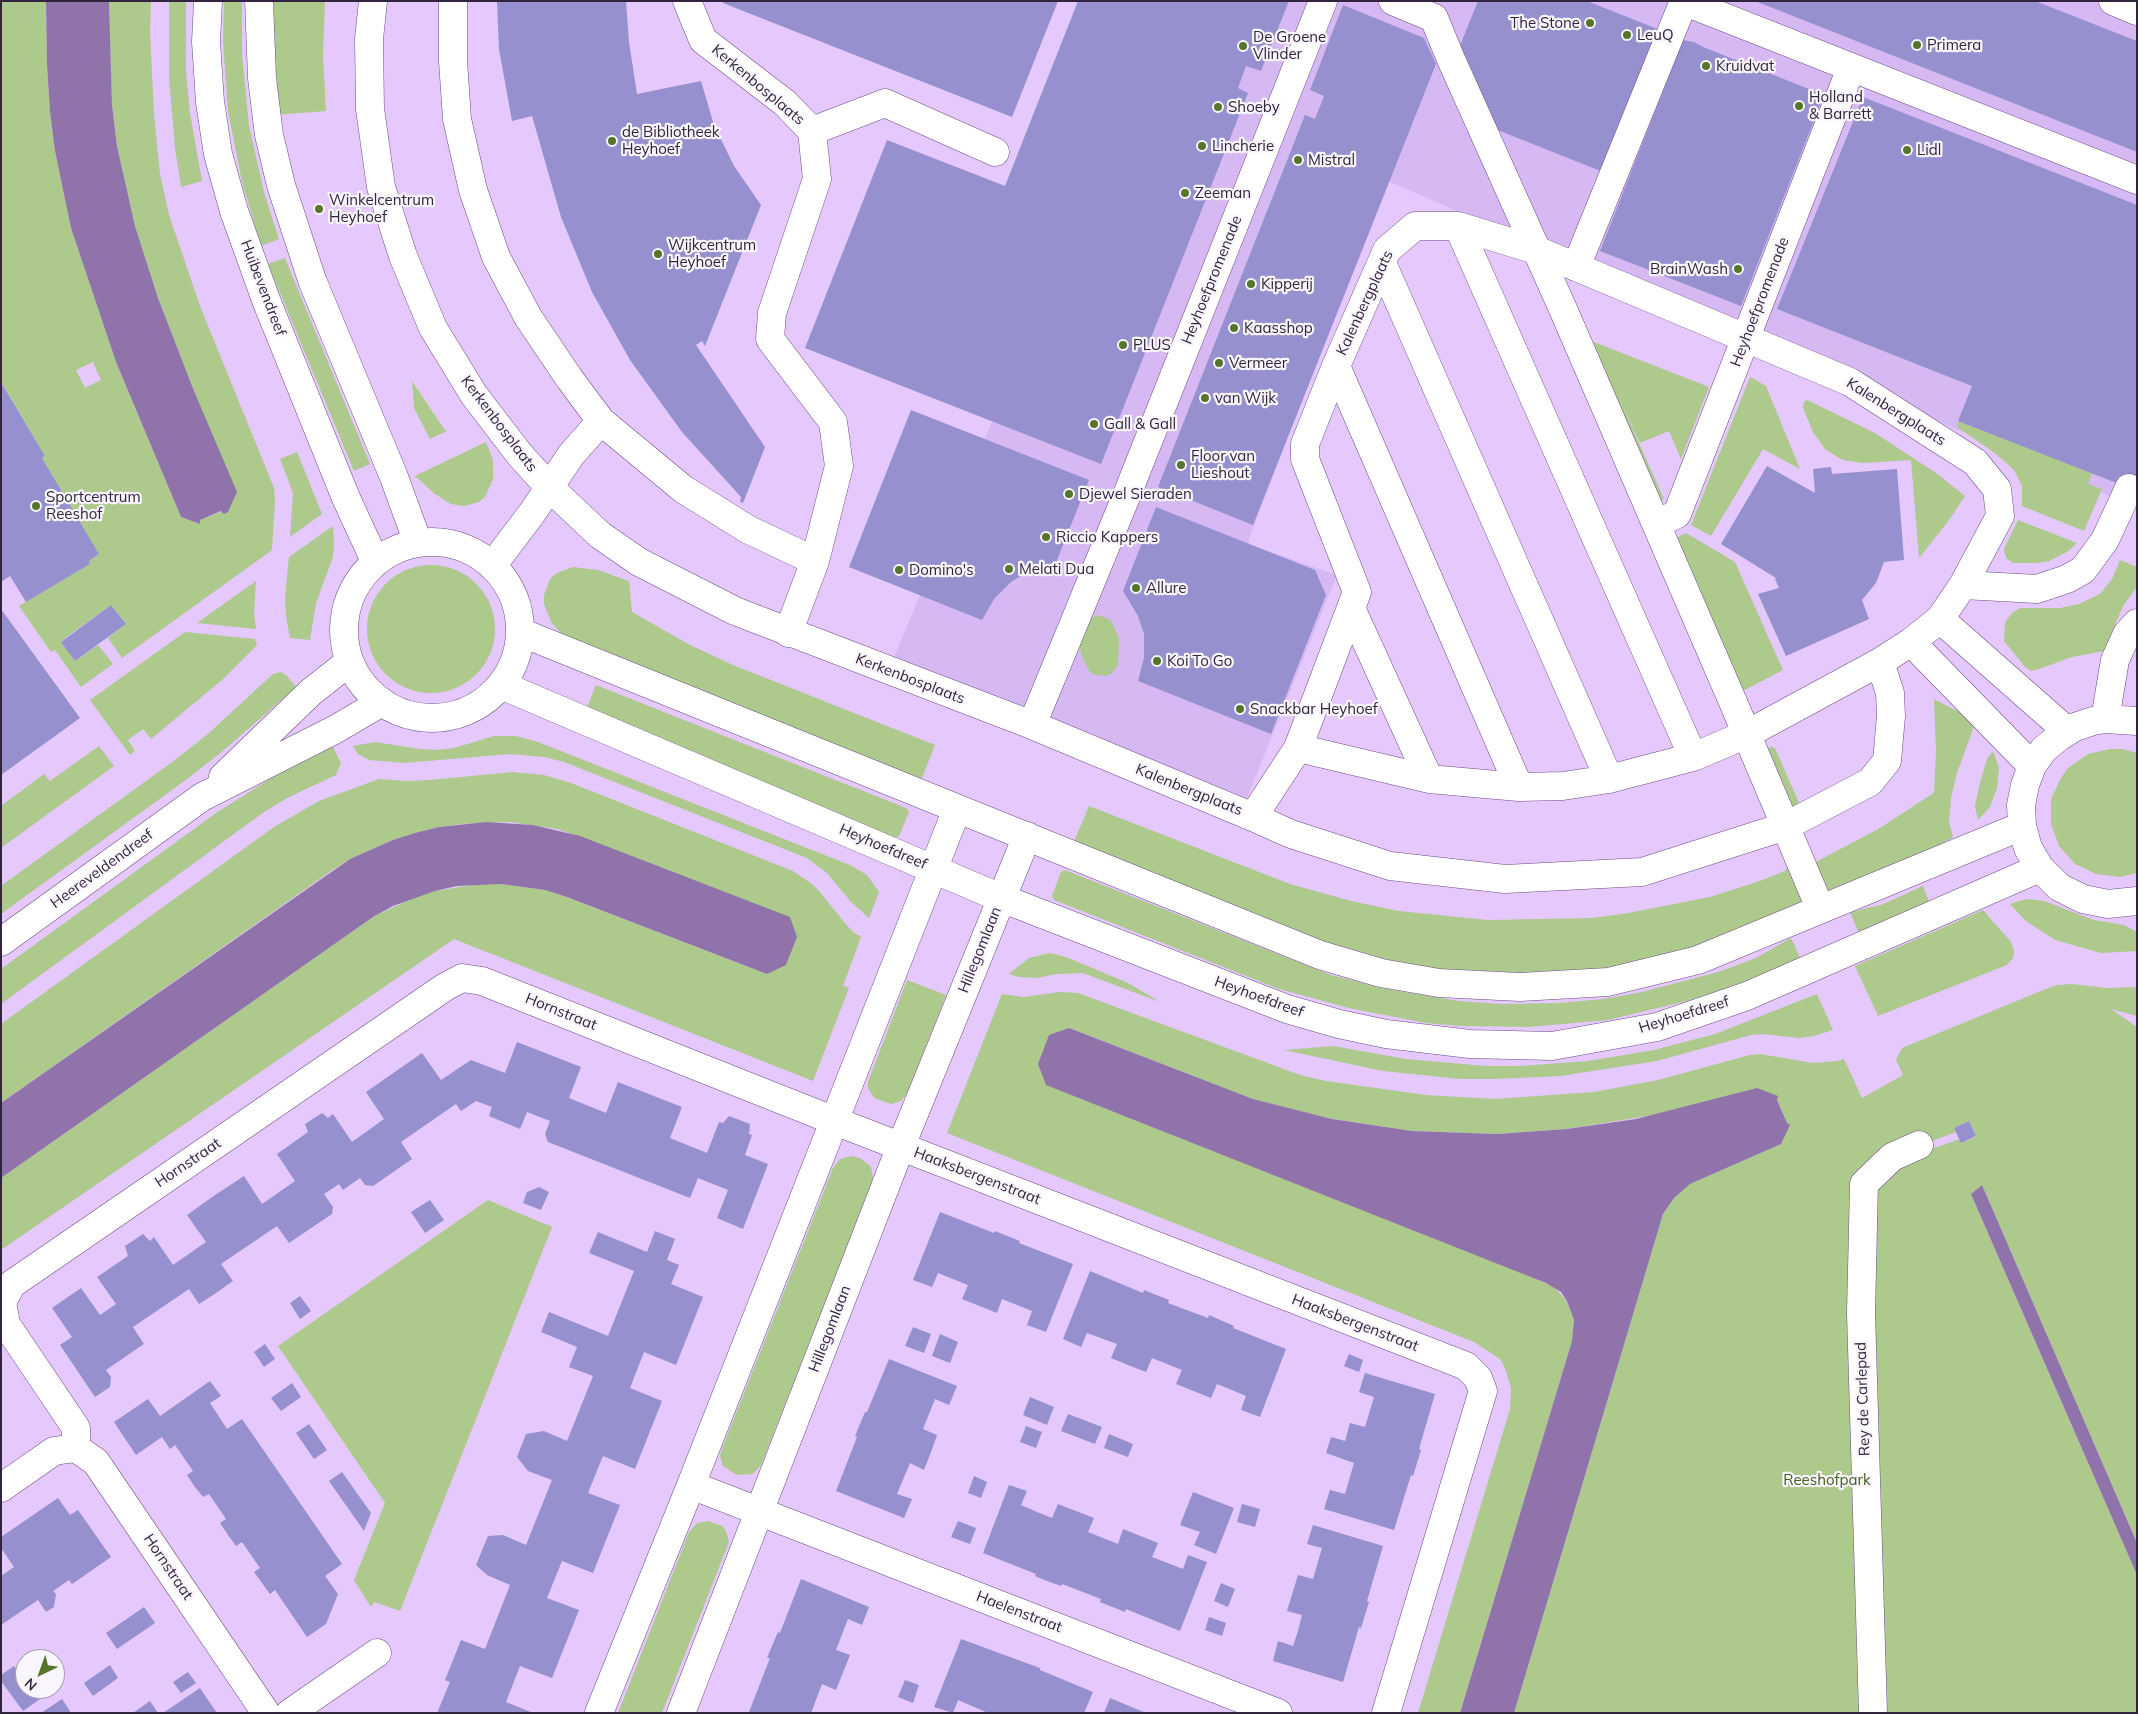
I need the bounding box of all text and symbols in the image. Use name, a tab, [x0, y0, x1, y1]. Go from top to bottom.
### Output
place label: The Stone	[1510, 14, 1580, 32]
marker: The Stone	[1584, 17, 1596, 29]
place label: LeuQ	[1637, 26, 1673, 44]
place label: De Groene Vlinder	[1253, 28, 1326, 63]
marker: LeuQ	[1621, 29, 1633, 41]
place label: Primera	[1927, 36, 1981, 54]
marker: Primera	[1911, 39, 1923, 51]
marker: De Groene Vlinder	[1237, 40, 1249, 52]
street label: Kerkenbosplaats	[708, 41, 808, 129]
place label: Kruidvat	[1716, 57, 1774, 75]
marker: Kruidvat	[1700, 60, 1712, 72]
place label: Holland & Barrett	[1809, 88, 1871, 123]
place label: Shoeby	[1228, 98, 1280, 116]
marker: Holland & Barrett	[1793, 100, 1805, 112]
marker: Shoeby	[1212, 101, 1224, 113]
place label: de Bibliotheek Heyhoef	[622, 123, 720, 158]
marker: de Bibliotheek Heyhoef	[606, 135, 618, 147]
place label: Lincherie	[1212, 137, 1274, 155]
marker: Lincherie	[1196, 140, 1208, 152]
place label: Lidl	[1917, 141, 1941, 159]
marker: Lidl	[1901, 144, 1913, 156]
place label: Mistral	[1308, 151, 1355, 169]
marker: Mistral	[1292, 154, 1304, 166]
place label: Zeeman	[1195, 184, 1251, 202]
marker: Zeeman	[1179, 187, 1191, 199]
place label: Winkelcentrum Heyhoef	[329, 191, 434, 226]
marker: Winkelcentrum Heyhoef	[313, 203, 325, 215]
street label: Heyhoefpromenade	[1178, 213, 1246, 347]
street label: Heyhoefpromenade	[1727, 235, 1793, 369]
place label: Wijkcentrum Heyhoef	[668, 236, 756, 271]
street label: Huibevendreef	[236, 237, 290, 339]
marker: Wijkcentrum Heyhoef	[652, 248, 664, 260]
street label: Kalenbergplaats	[1333, 248, 1397, 358]
place label: BrainWash	[1650, 260, 1728, 278]
marker: BrainWash	[1732, 263, 1744, 275]
place label: Kipperij	[1261, 275, 1313, 293]
marker: Kipperij	[1245, 278, 1257, 290]
place label: Kaasshop	[1244, 319, 1313, 337]
marker: Kaasshop	[1228, 322, 1240, 334]
place label: PLUS	[1133, 336, 1171, 354]
marker: PLUS	[1117, 339, 1129, 351]
place label: Vermeer	[1229, 354, 1287, 372]
marker: Vermeer	[1213, 357, 1225, 369]
street label: Kerkenbosplaats	[457, 372, 541, 476]
street label: Kalenbergplaats	[1843, 374, 1949, 450]
place label: van Wijk	[1215, 389, 1276, 407]
marker: van Wijk	[1199, 392, 1211, 404]
place label: Gall & Gall	[1104, 415, 1176, 433]
marker: Gall & Gall	[1088, 418, 1100, 430]
place label: Floor van Lieshout	[1191, 447, 1255, 482]
marker: Floor van Lieshout	[1175, 459, 1187, 471]
place label: Djewel Sieraden	[1079, 485, 1192, 503]
place label: Sportcentrum Reeshof	[46, 488, 141, 523]
marker: Djewel Sieraden	[1063, 488, 1075, 500]
marker: Sportcentrum Reeshof	[30, 500, 42, 512]
place label: Riccio Kappers	[1056, 528, 1158, 546]
marker: Riccio Kappers	[1040, 531, 1052, 543]
place label: Melati Dua	[1019, 560, 1094, 578]
place label: Domino's	[909, 561, 974, 579]
marker: Melati Dua	[1003, 563, 1015, 575]
marker: Domino's	[893, 564, 905, 576]
place label: Allure	[1146, 579, 1186, 597]
marker: Allure	[1130, 582, 1142, 594]
street label: Kerkenbosplaats	[853, 650, 967, 708]
place label: Koi To Go	[1167, 652, 1232, 670]
marker: Koi To Go	[1151, 655, 1163, 667]
place label: Snackbar Heyhoef	[1250, 700, 1378, 718]
marker: Snackbar Heyhoef	[1234, 703, 1246, 715]
street label: Kalenbergplaats	[1133, 760, 1245, 820]
street label: Heyhoefdreef	[836, 820, 930, 874]
street label: Heereveldendreef	[47, 826, 157, 912]
street label: Hillegomlaan	[955, 904, 1005, 996]
street label: Heyhoefdreef	[1212, 973, 1306, 1021]
street label: Hornstraat	[523, 990, 599, 1034]
street label: Heyhoefdreef	[1637, 993, 1731, 1037]
street label: Hornstraat	[152, 1134, 224, 1192]
street label: Haaksbergenstraat	[911, 1144, 1043, 1208]
street label: Hillegomlaan	[805, 1283, 855, 1375]
street label: Haaksbergenstraat	[1289, 1291, 1421, 1355]
street label: Rey de Carlepad	[1852, 1342, 1874, 1456]
park label: Reeshofpark	[1783, 1471, 1871, 1489]
street label: Hornstraat	[139, 1531, 197, 1603]
street label: Haelenstraat	[974, 1587, 1064, 1637]
north arrow	[15, 1649, 65, 1699]
text: N	[21, 1674, 41, 1695]

